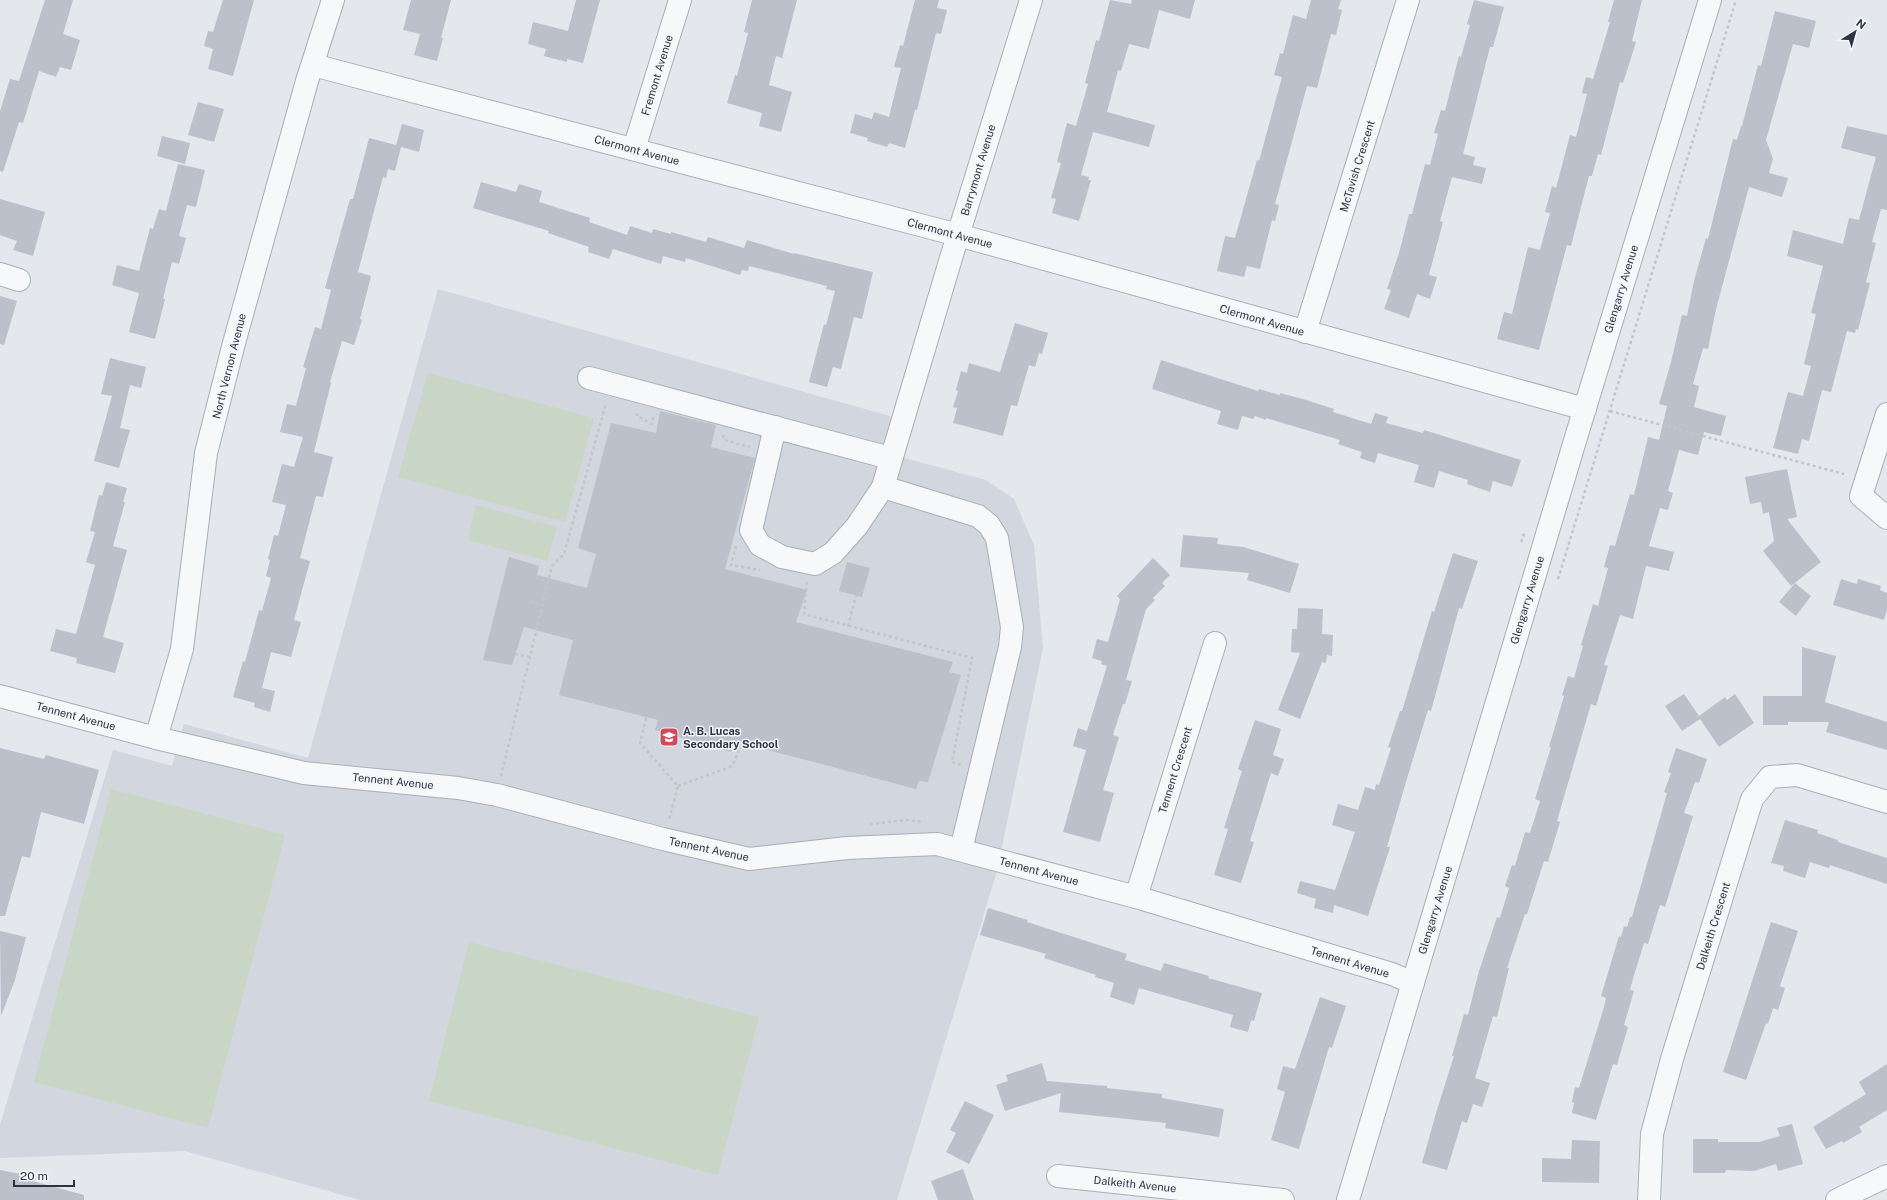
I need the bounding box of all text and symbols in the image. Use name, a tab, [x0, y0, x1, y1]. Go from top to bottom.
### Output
north arrow	[1835, 12, 1875, 52]
text: N	[1854, 17, 1868, 31]
street label: Fremont Avenue	[639, 33, 675, 117]
street label: McTavish Crescent	[1337, 119, 1377, 213]
street label: Barrymont Avenue	[958, 123, 998, 217]
street label: Clermont Avenue	[593, 133, 681, 167]
street label: Clermont Avenue	[906, 216, 994, 250]
street label: Glengarry Avenue	[1602, 243, 1640, 335]
street label: Clermont Avenue	[1218, 302, 1306, 338]
street label: North Vernon Avenue	[210, 312, 248, 420]
street label: Glengarry Avenue	[1508, 554, 1546, 646]
street label: Tennent Avenue	[35, 700, 117, 732]
place label: A. B. Lucas Secondary School	[683, 725, 779, 750]
street label: Tennent Crescent	[1156, 725, 1194, 815]
school or university icon: A. B. Lucas Secondary School	[658, 726, 680, 748]
street label: Tennent Avenue	[352, 771, 434, 791]
street label: Tennent Avenue	[668, 835, 750, 863]
street label: Tennent Avenue	[998, 855, 1080, 887]
street label: Glengarry Avenue	[1416, 864, 1454, 956]
street label: Dalkeith Crescent	[1694, 881, 1732, 971]
street label: Tennent Avenue	[1309, 944, 1391, 980]
scale bar	[14, 1162, 74, 1188]
text: 20 m	[20, 1169, 48, 1183]
street label: Dalkeith Avenue	[1093, 1174, 1177, 1194]

